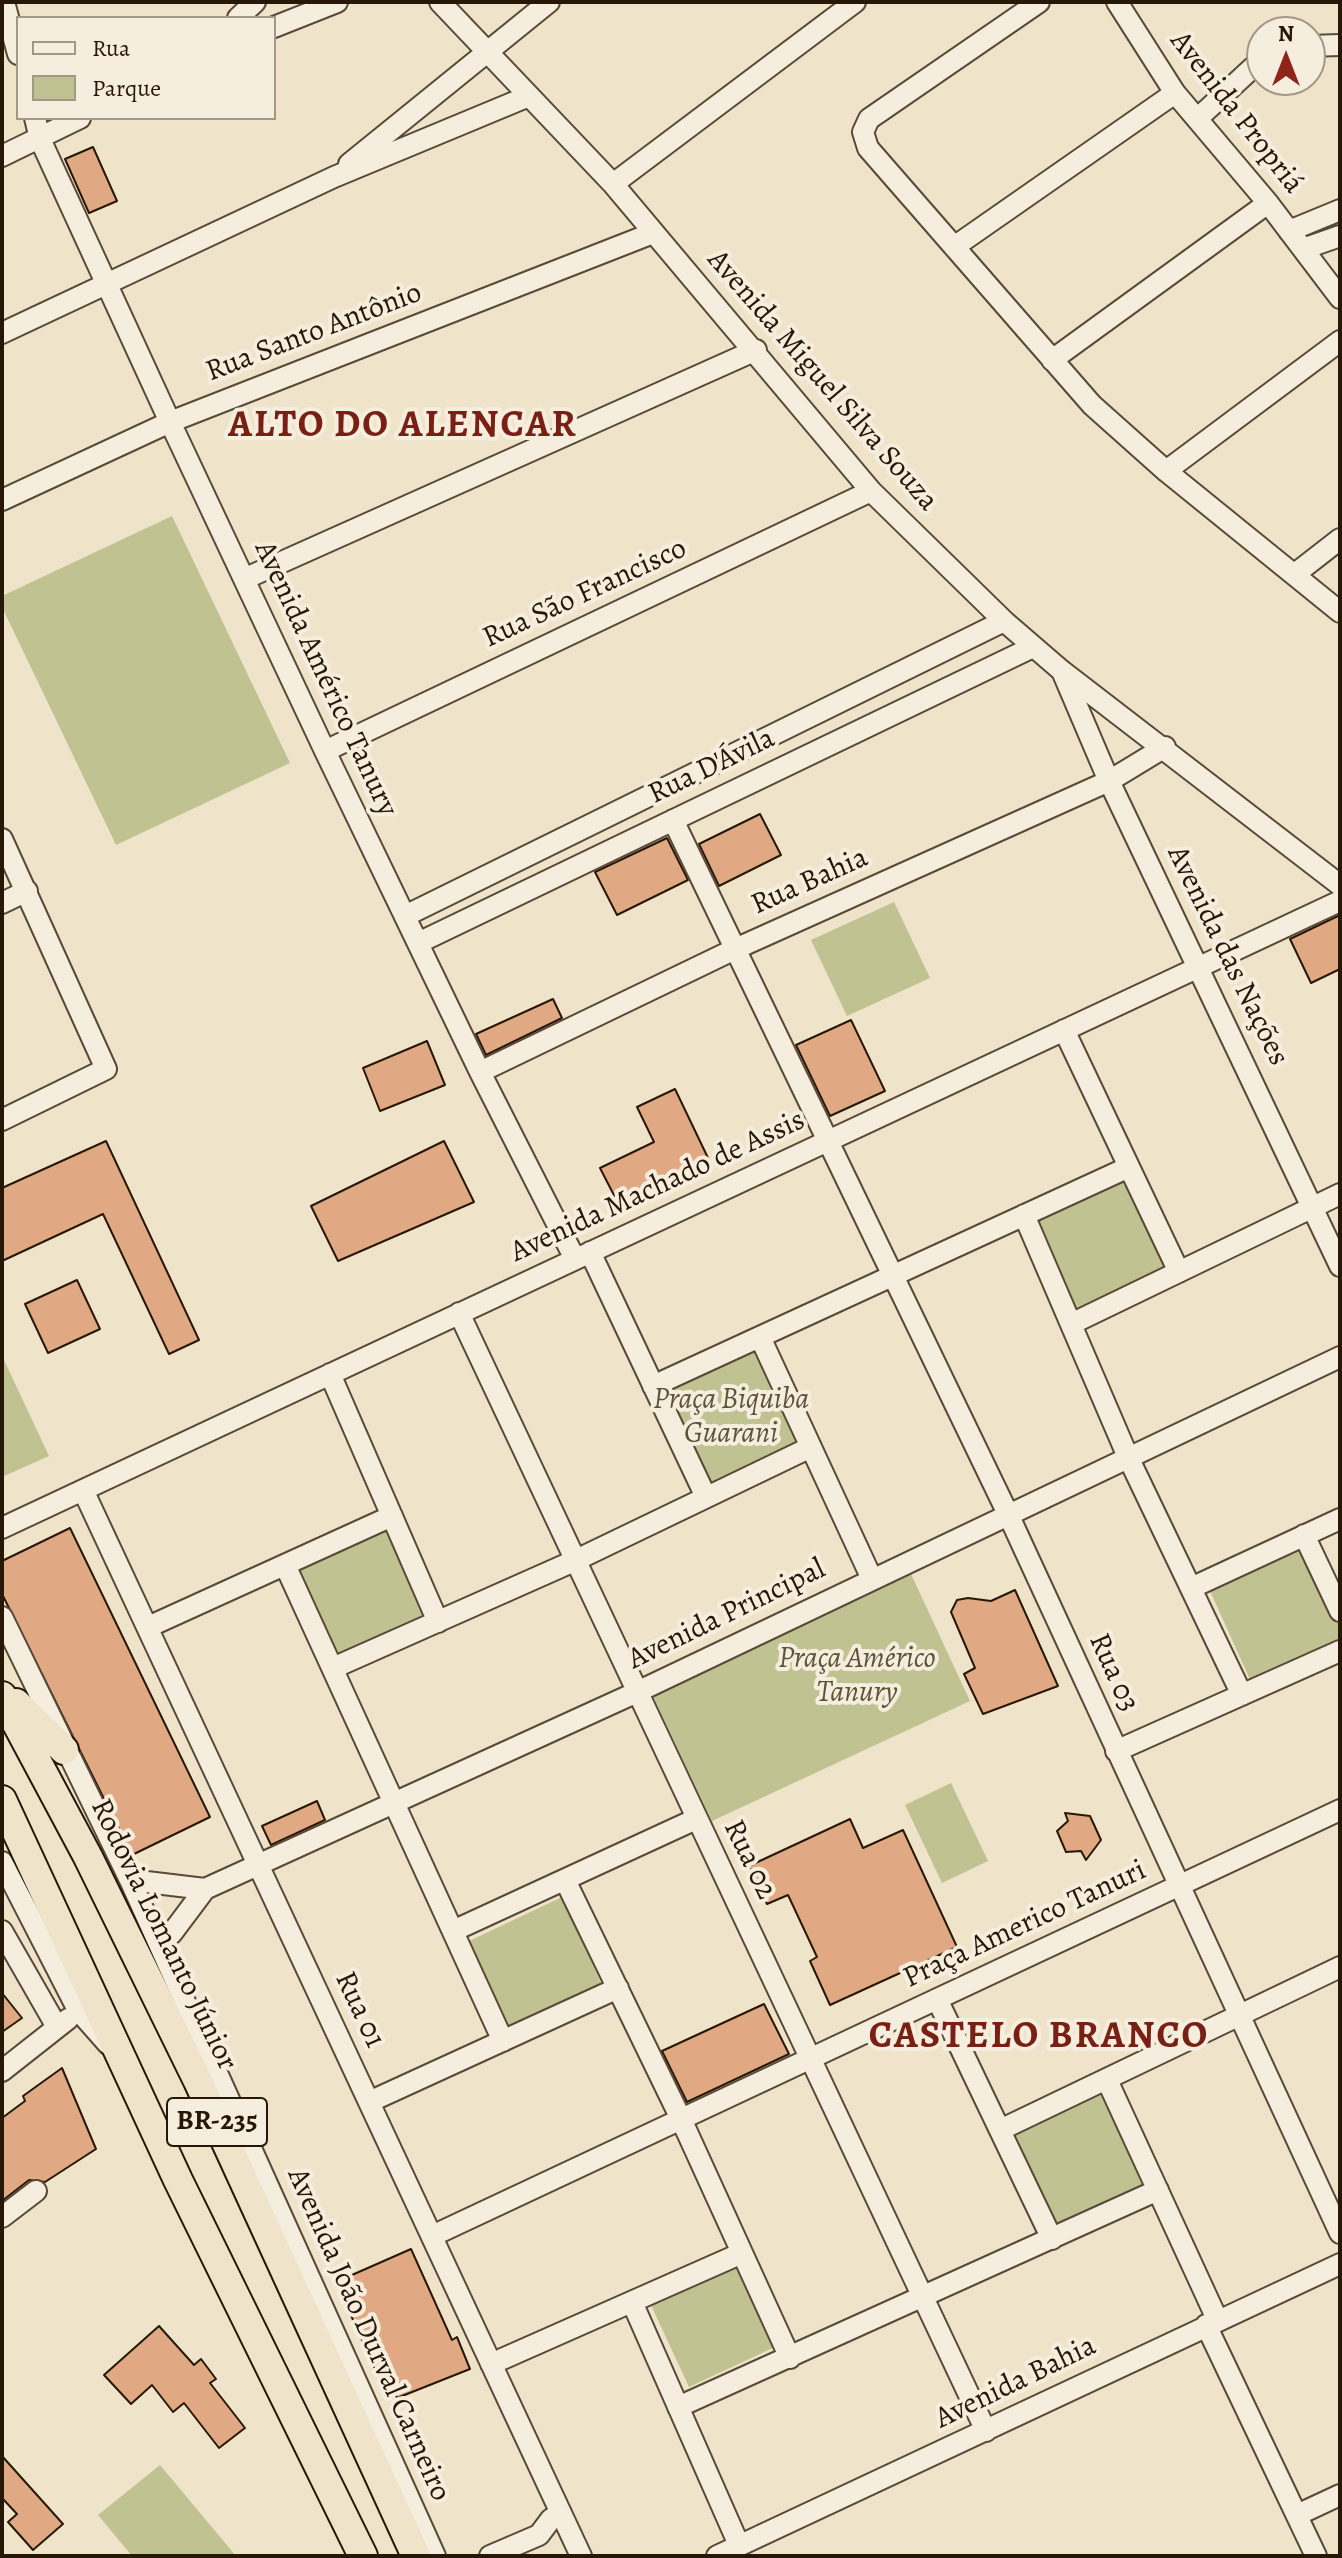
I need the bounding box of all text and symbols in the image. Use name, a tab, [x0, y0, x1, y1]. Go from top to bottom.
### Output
legend	[16, 16, 276, 120]
north arrow	[1246, 16, 1326, 96]
text: N	[1278, 19, 1294, 49]
street label: Avenida Propriá	[1161, 25, 1311, 201]
text: Rua	[92, 32, 130, 64]
text: Parque	[92, 72, 161, 104]
street label: Avenida Miguel Silva Souza	[699, 243, 945, 519]
street label: Rua Santo Antônio	[201, 275, 427, 391]
district label: ALTO DO ALENCAR	[228, 404, 578, 450]
street label: Rua São Francisco	[477, 531, 693, 657]
street label: Avenida Américo Tanury	[245, 536, 405, 822]
street label: Rua D'Ávila	[643, 721, 781, 813]
street label: Rua Bahia	[746, 840, 874, 924]
street label: Avenida das Nações	[1158, 840, 1296, 1072]
street label: Avenida Machado de Assis	[505, 1103, 811, 1271]
park label: Praça Biquiba Guarani	[653, 1383, 809, 1454]
street label: Avenida Principal	[622, 1552, 832, 1678]
street label: Rua 03	[1080, 1628, 1146, 1718]
park label: Praça Américo Tanury	[778, 1642, 936, 1712]
street label: Rodovia Lomanto Júnior	[82, 1793, 244, 2077]
street label: Rua 02	[714, 1814, 784, 1906]
street label: Praça Americo Tanuri	[898, 1853, 1152, 1997]
street label: Rua 01	[326, 1966, 392, 2054]
district label: CASTELO BRANCO	[869, 2015, 1209, 2061]
road number: BR-235	[167, 2098, 267, 2146]
street label: Avenida João Durval Carneiro	[278, 2163, 458, 2507]
street label: Avenida Bahia	[930, 2329, 1102, 2437]

